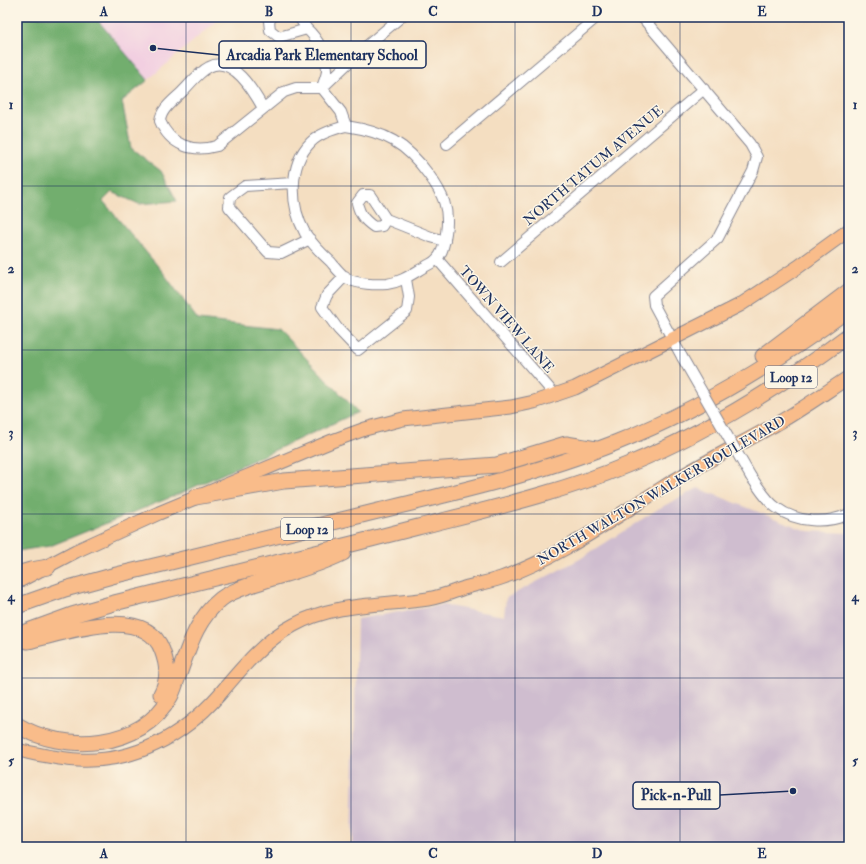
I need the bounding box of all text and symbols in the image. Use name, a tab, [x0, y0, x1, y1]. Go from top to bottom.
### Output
text: A	[99, 4, 109, 20]
text: B	[265, 4, 273, 20]
text: C	[428, 4, 438, 20]
text: D	[592, 4, 603, 20]
text: E	[757, 4, 767, 20]
callout: Arcadia Park Elementary School	[219, 41, 426, 68]
text: Arcadia Park Elementary School	[225, 46, 418, 66]
text: 1	[9, 97, 14, 113]
text: 1	[853, 97, 858, 113]
street label: NORTH TATUM AVENUE	[520, 102, 667, 229]
text: 2	[8, 261, 15, 277]
text: 2	[852, 261, 859, 277]
street label: TOWN VIEW LANE	[456, 263, 558, 376]
road number: Loop 12	[765, 366, 817, 388]
street label: NORTH WALTON WALKER BOULEVARD	[534, 412, 788, 569]
text: 3	[9, 425, 14, 441]
text: 3	[853, 425, 858, 441]
road number: Loop 12	[281, 518, 333, 540]
text: 4	[6, 589, 15, 605]
text: 4	[850, 589, 859, 605]
text: 5	[8, 753, 14, 769]
text: 5	[852, 753, 858, 769]
callout: Pick-n-Pull	[633, 782, 720, 809]
text: Pick-n-Pull	[641, 786, 711, 805]
text: A	[99, 846, 109, 862]
text: B	[265, 846, 273, 862]
text: C	[428, 846, 438, 862]
text: D	[592, 846, 603, 862]
text: E	[757, 846, 767, 862]

